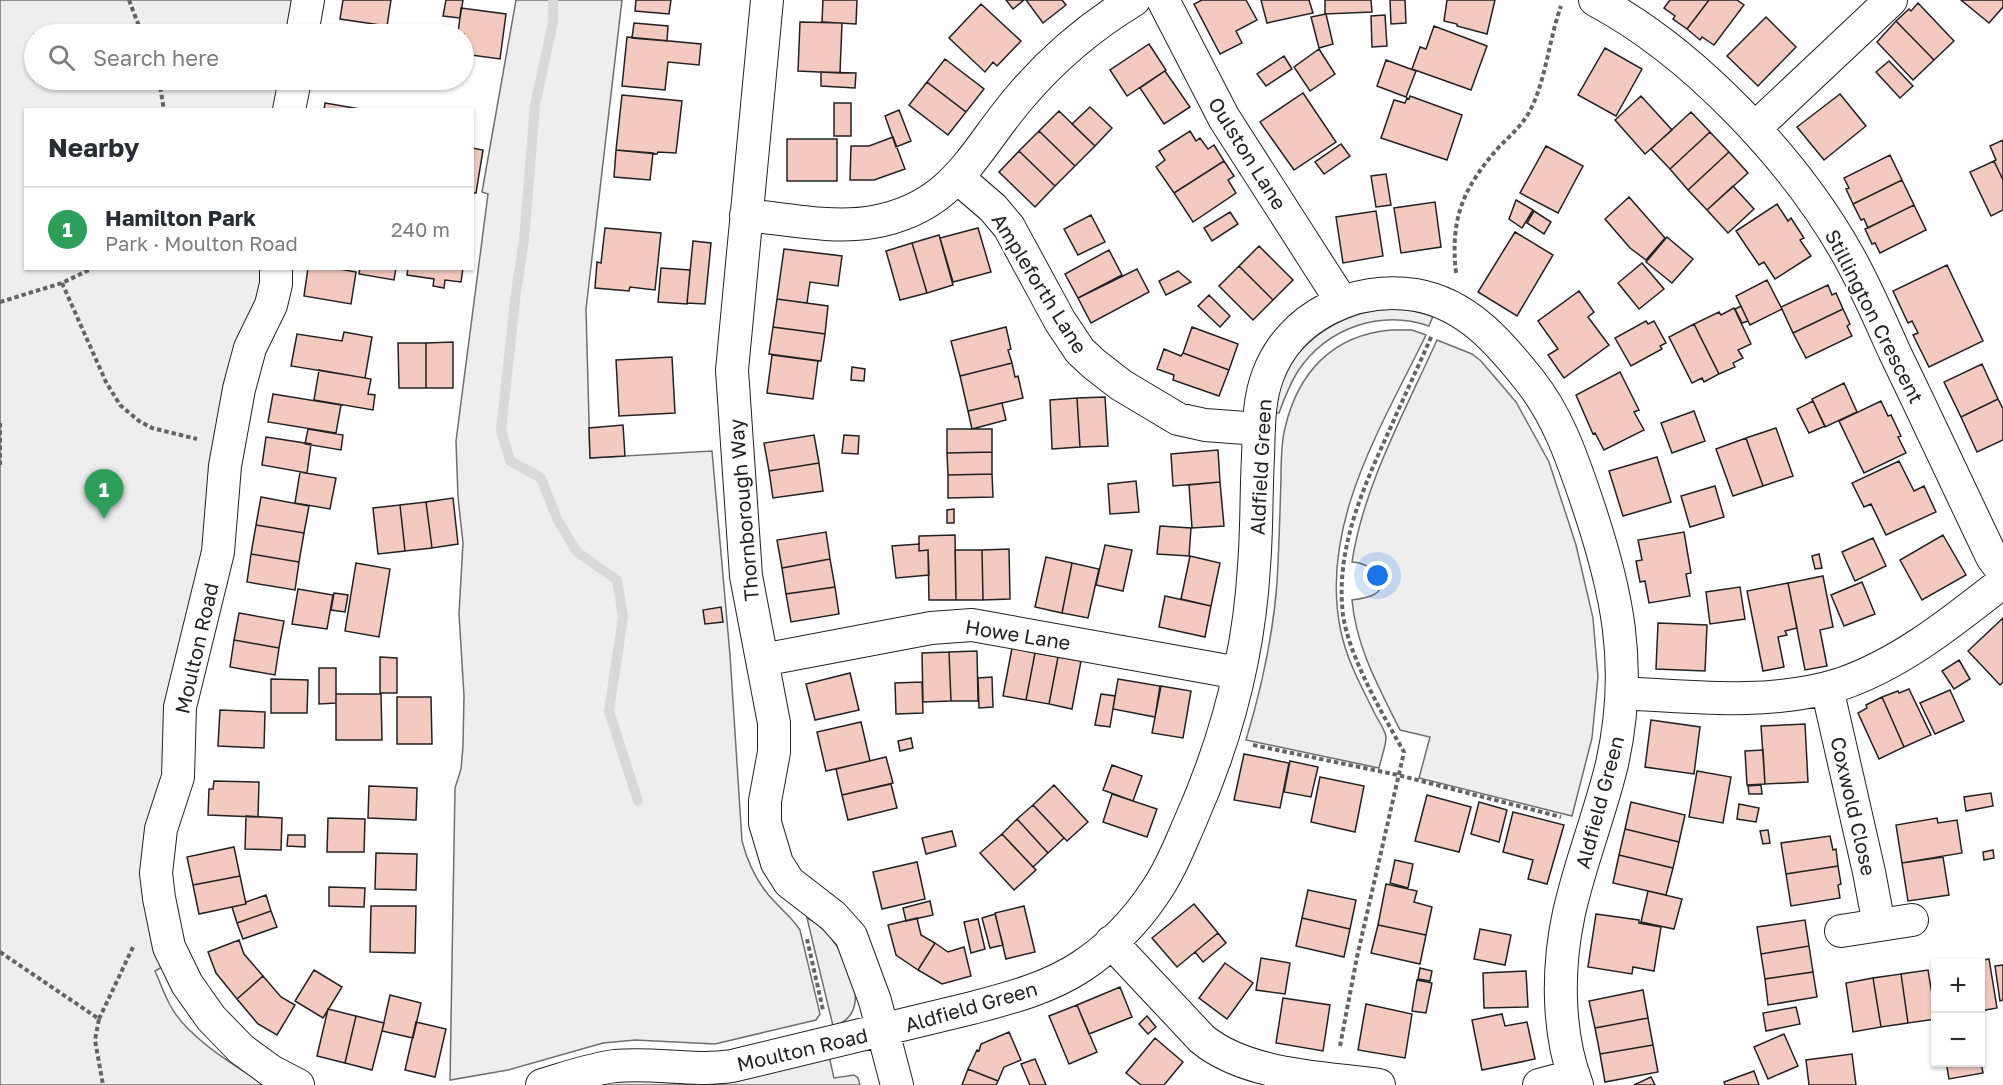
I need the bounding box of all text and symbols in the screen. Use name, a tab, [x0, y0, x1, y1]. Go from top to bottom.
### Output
search box	[24, 24, 474, 90]
icon: search	[45, 41, 78, 74]
text: Search here	[93, 44, 219, 71]
street label: Oulston Lane	[1204, 92, 1292, 214]
text: Nearby	[48, 132, 139, 163]
text: Hamilton Park	[105, 204, 256, 231]
street label: Ampleforth Lane	[987, 209, 1093, 357]
text: 1	[62, 217, 73, 241]
text: 240 m	[391, 217, 450, 241]
street label: Stillington Crescent	[1821, 225, 1929, 407]
text: Park · Moulton Road	[105, 231, 298, 255]
street label: Aldfield Green	[1244, 398, 1276, 536]
street label: Thornborough Way	[723, 418, 763, 602]
pin: 1	[84, 470, 124, 519]
your location	[1363, 561, 1392, 590]
street label: Moulton Road	[169, 580, 223, 716]
street label: Howe Lane	[964, 614, 1072, 654]
street label: Aldfield Green	[1570, 733, 1628, 871]
street label: Coxwold Close	[1826, 734, 1882, 878]
map controls	[1931, 959, 1985, 1067]
button: +	[1931, 959, 1985, 1013]
street label: Aldfield Green	[902, 976, 1040, 1036]
button: −	[1931, 1013, 1985, 1067]
street label: Moulton Road	[734, 1022, 870, 1076]

